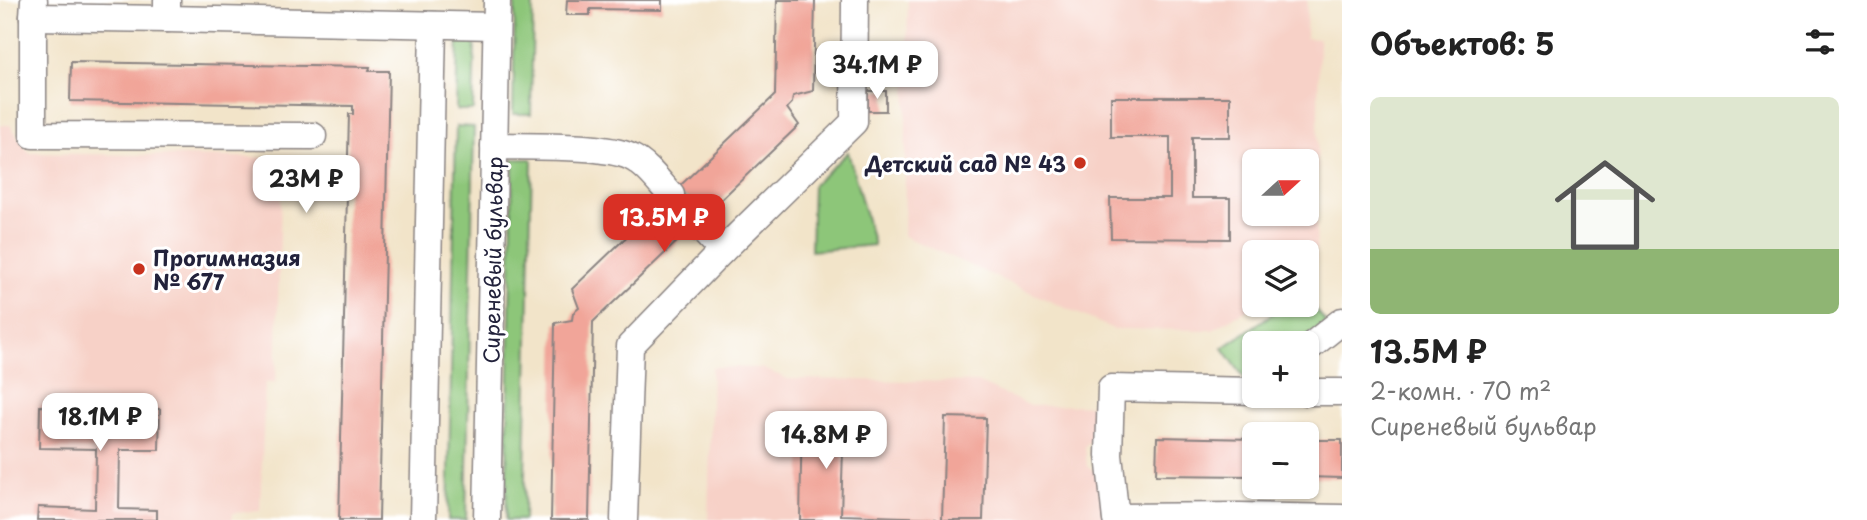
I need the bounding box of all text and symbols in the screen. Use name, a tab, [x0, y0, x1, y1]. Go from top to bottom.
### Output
text: Объектов: 5	[1370, 20, 1555, 65]
icon: filters	[1801, 23, 1839, 61]
pin: 34.1M ₽	[812, 42, 942, 101]
text: 34.1M ₽	[832, 46, 922, 81]
icon: home	[1542, 142, 1668, 268]
place label: Детский сад № 43	[864, 147, 1066, 179]
north arrow	[1242, 149, 1320, 226]
map controls	[1242, 149, 1319, 499]
marker: Детский сад № 43	[1072, 155, 1088, 171]
pin: 23M ₽	[257, 156, 355, 215]
street label: Сиреневый бульвар	[474, 156, 510, 364]
text: 23M ₽	[269, 160, 343, 195]
pin: 13.5M ₽	[599, 194, 729, 254]
text: 13.5M ₽	[619, 199, 709, 234]
button: layers	[1242, 240, 1319, 317]
place label: Прогимназия № 677	[153, 241, 301, 297]
marker: Прогимназия № 677	[131, 261, 147, 277]
text: 13.5M ₽	[1370, 328, 1487, 373]
button: +	[1242, 331, 1319, 408]
text: 2-комн. · 70 m²	[1370, 373, 1551, 408]
pin: 18.1M ₽	[35, 393, 165, 453]
text: 18.1M ₽	[58, 398, 142, 433]
text: Сиреневый бульвар	[1370, 408, 1597, 443]
pin: 14.8M ₽	[761, 412, 891, 471]
text: 14.8M ₽	[781, 416, 871, 451]
button: −	[1242, 422, 1319, 499]

